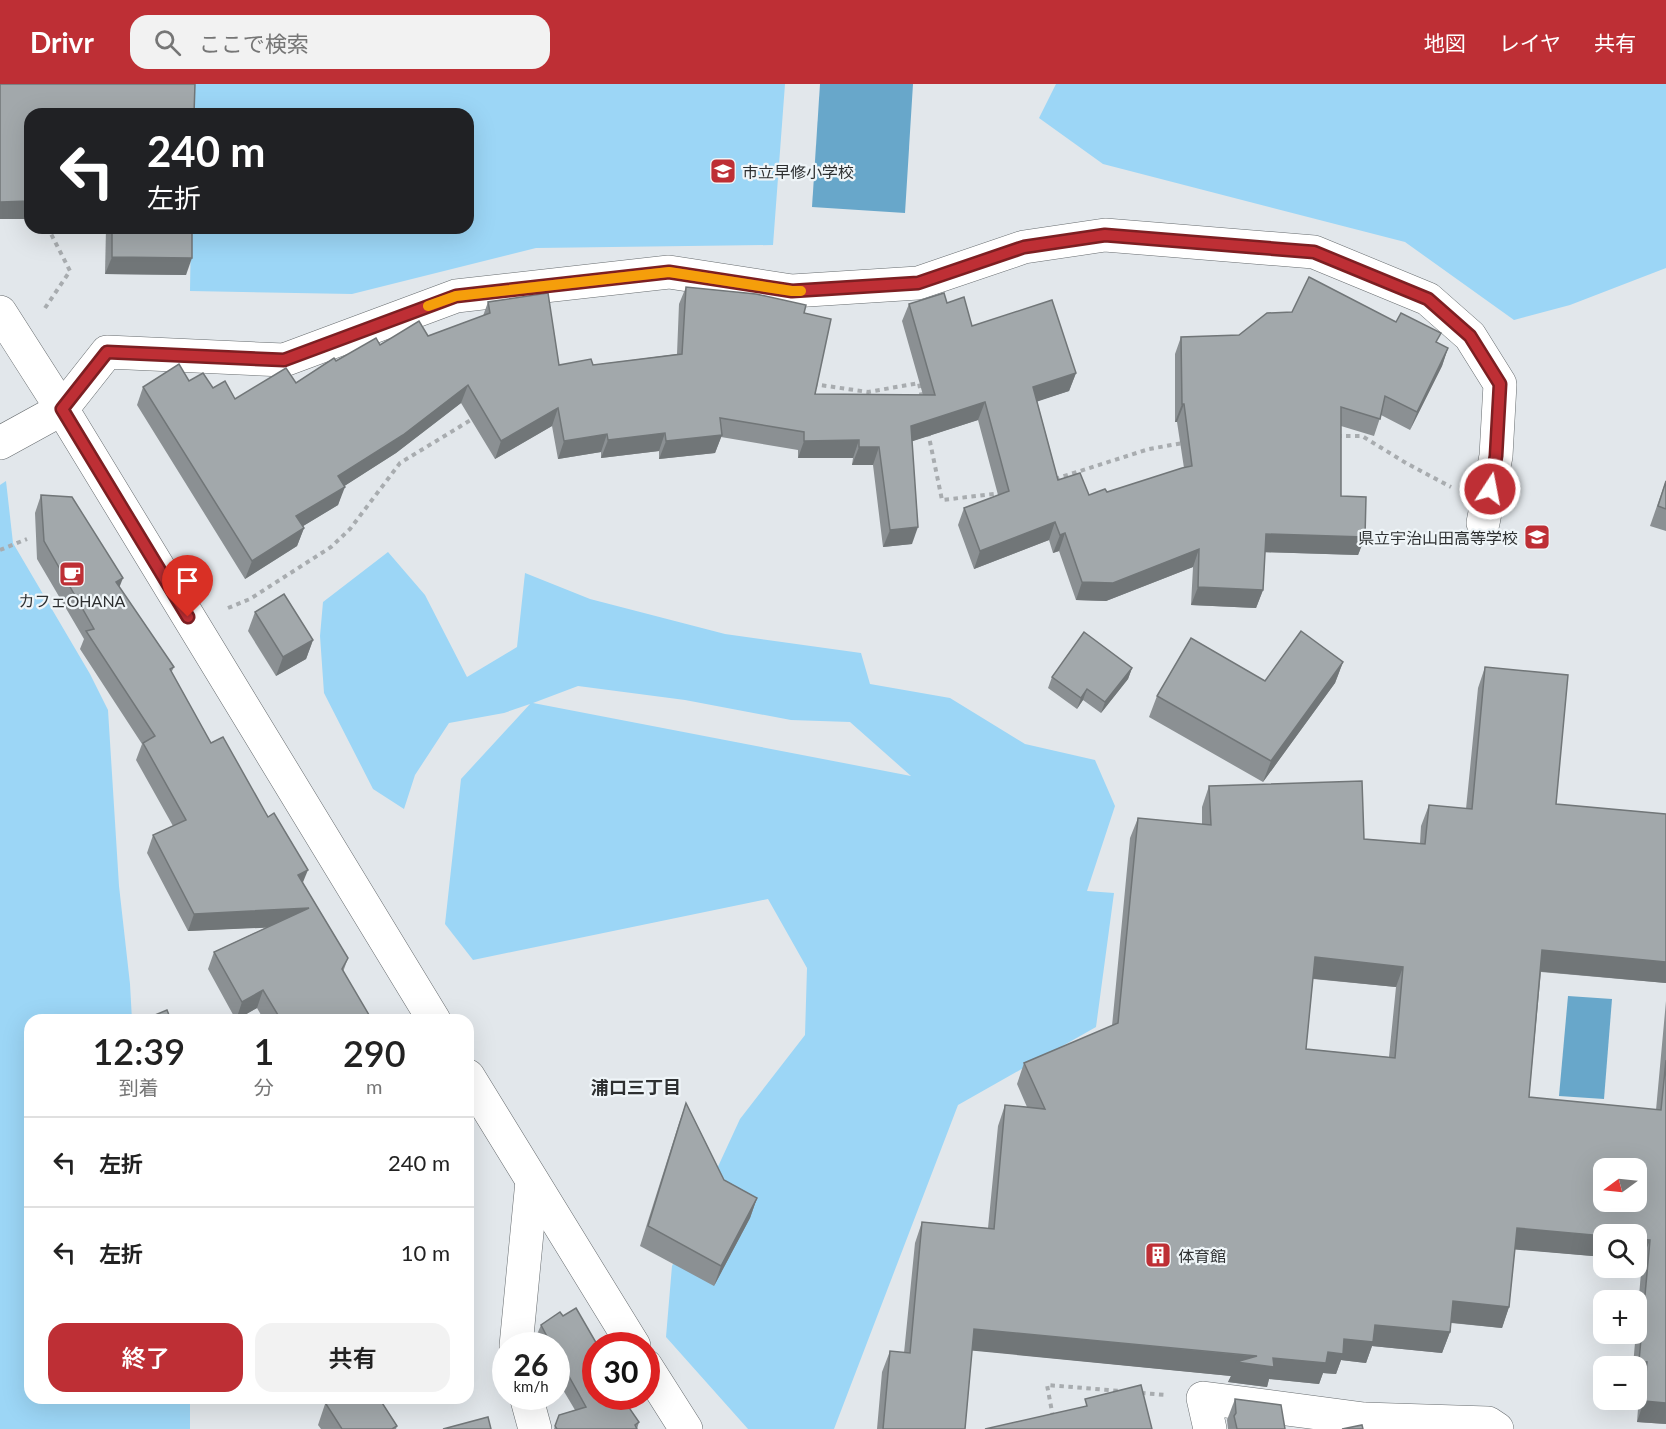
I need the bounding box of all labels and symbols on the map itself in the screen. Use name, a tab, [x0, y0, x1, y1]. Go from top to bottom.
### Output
school or university icon: 市立早修小学校	[708, 156, 738, 186]
place label: 市立早修小学校	[742, 162, 854, 181]
position arrow	[1458, 457, 1522, 521]
school or university icon: 県立宇治山田高等学校	[1522, 522, 1552, 552]
place label: 県立宇治山田高等学校	[1358, 528, 1518, 547]
pin	[162, 555, 213, 617]
cafe icon: カフェOHANA	[57, 559, 87, 589]
place label: カフェOHANA	[19, 591, 126, 610]
district label: 浦口三丁目	[591, 1076, 681, 1098]
north arrow	[1593, 1158, 1647, 1212]
building icon: 体育館	[1143, 1240, 1173, 1270]
place label: 体育館	[1178, 1246, 1226, 1265]
speed limit sign: 30	[582, 1332, 660, 1410]

